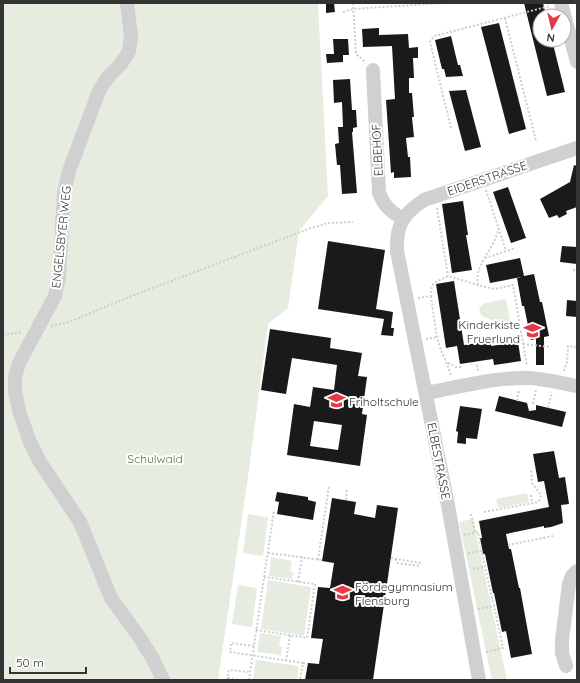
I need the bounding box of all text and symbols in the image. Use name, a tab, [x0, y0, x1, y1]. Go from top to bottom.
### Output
north arrow	[532, 8, 572, 48]
text: N	[546, 30, 556, 45]
street label: ELBEHOF	[368, 123, 386, 177]
street label: EIDERSTRASSE	[445, 157, 529, 199]
street label: ENGELSBYER WEG	[48, 185, 74, 289]
place label: Kinderkiste Fruerlund	[458, 317, 520, 346]
school or university icon: Kinderkiste Fruerlund	[523, 321, 543, 341]
school or university icon: Friholtschule	[326, 391, 346, 411]
place label: Friholtschule	[349, 394, 419, 409]
street label: ELBESTRASSE	[424, 421, 454, 501]
park label: Schulwald	[127, 451, 183, 466]
place label: Fördegymnasium Flensburg	[355, 579, 453, 608]
school or university icon: Fördegymnasium Flensburg	[332, 583, 352, 603]
scale bar	[10, 649, 86, 675]
text: 50 m	[16, 655, 44, 670]

